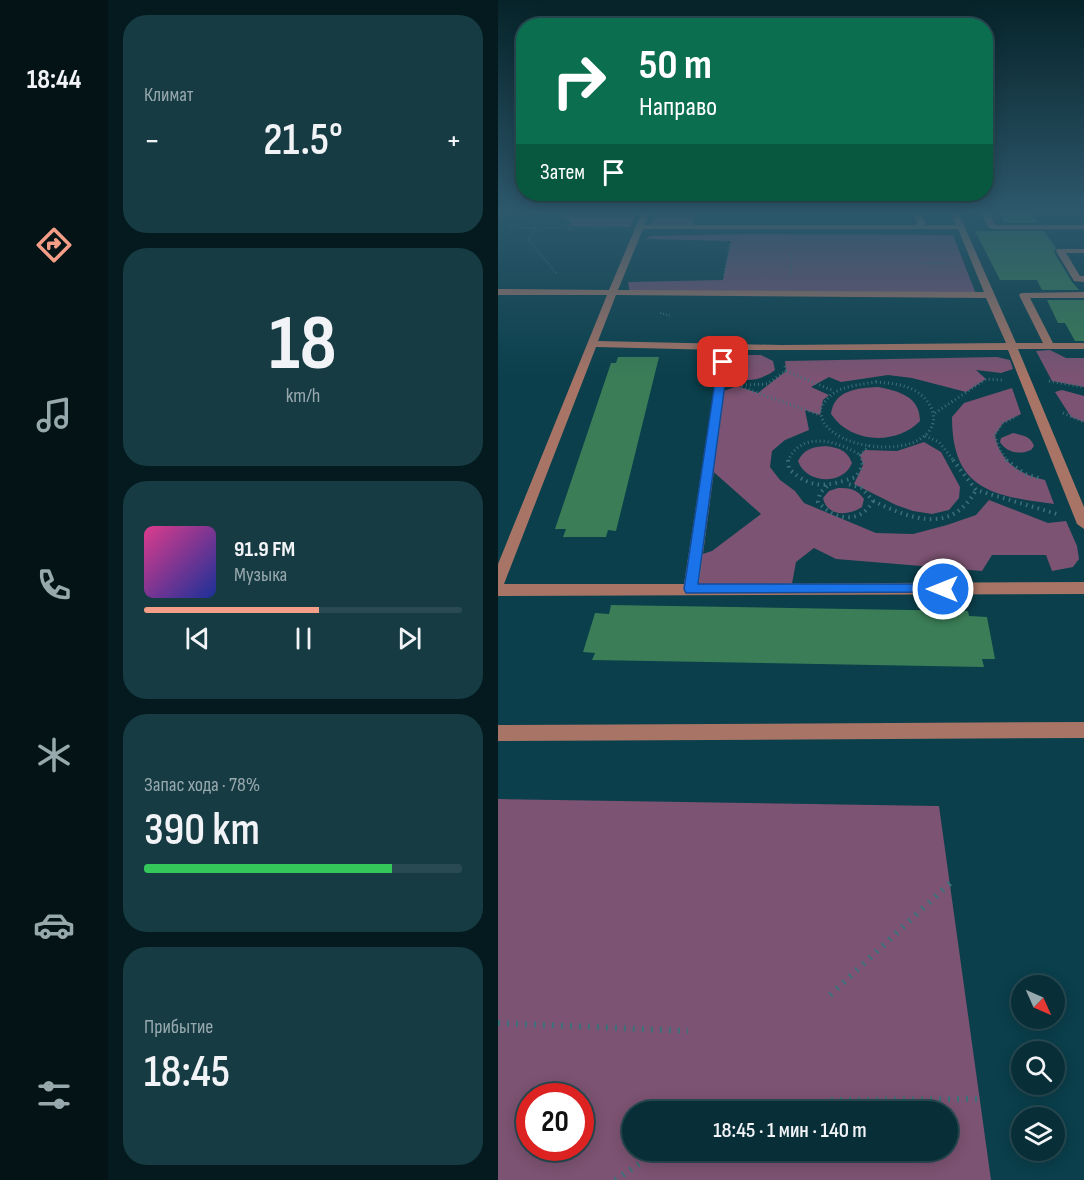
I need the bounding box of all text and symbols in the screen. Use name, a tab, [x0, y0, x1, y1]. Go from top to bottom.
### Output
text: 50 m	[639, 40, 712, 91]
icon: right	[540, 42, 618, 120]
text: 18:44	[27, 64, 81, 96]
text: Климат	[144, 83, 194, 107]
text: Направо	[639, 91, 717, 123]
text: 21.5°	[263, 113, 343, 168]
text: −	[144, 121, 160, 161]
text: +	[446, 121, 462, 161]
icon: arrive	[597, 156, 630, 189]
text: Затем	[540, 159, 585, 186]
icon: directions	[33, 224, 75, 266]
text: 18	[269, 298, 337, 391]
pin	[697, 336, 748, 387]
icon: arrive	[706, 345, 739, 378]
text: km/h	[286, 384, 320, 408]
icon: music	[33, 394, 75, 436]
text: 91.9 FM	[234, 536, 295, 563]
position arrow	[911, 557, 975, 621]
text: Музыка	[234, 563, 287, 587]
icon: phone	[33, 564, 75, 606]
icon: previous	[181, 622, 214, 655]
icon: pause	[287, 622, 320, 655]
icon: next	[393, 622, 426, 655]
icon: climate	[33, 734, 75, 776]
text: Запас хода · 78%	[144, 773, 260, 797]
text: 390 km	[144, 803, 260, 858]
icon: car	[33, 904, 75, 946]
north arrow	[1011, 975, 1065, 1029]
map controls	[1011, 975, 1065, 1161]
text: Прибытие	[144, 1015, 213, 1039]
button: search	[1011, 1041, 1065, 1095]
text: 18:45	[144, 1045, 230, 1100]
icon: filters	[33, 1074, 75, 1116]
speed limit sign: 20	[516, 1083, 594, 1161]
button: layers	[1011, 1107, 1065, 1161]
text: 18:45 · 1 мин · 140 m	[713, 1117, 867, 1144]

